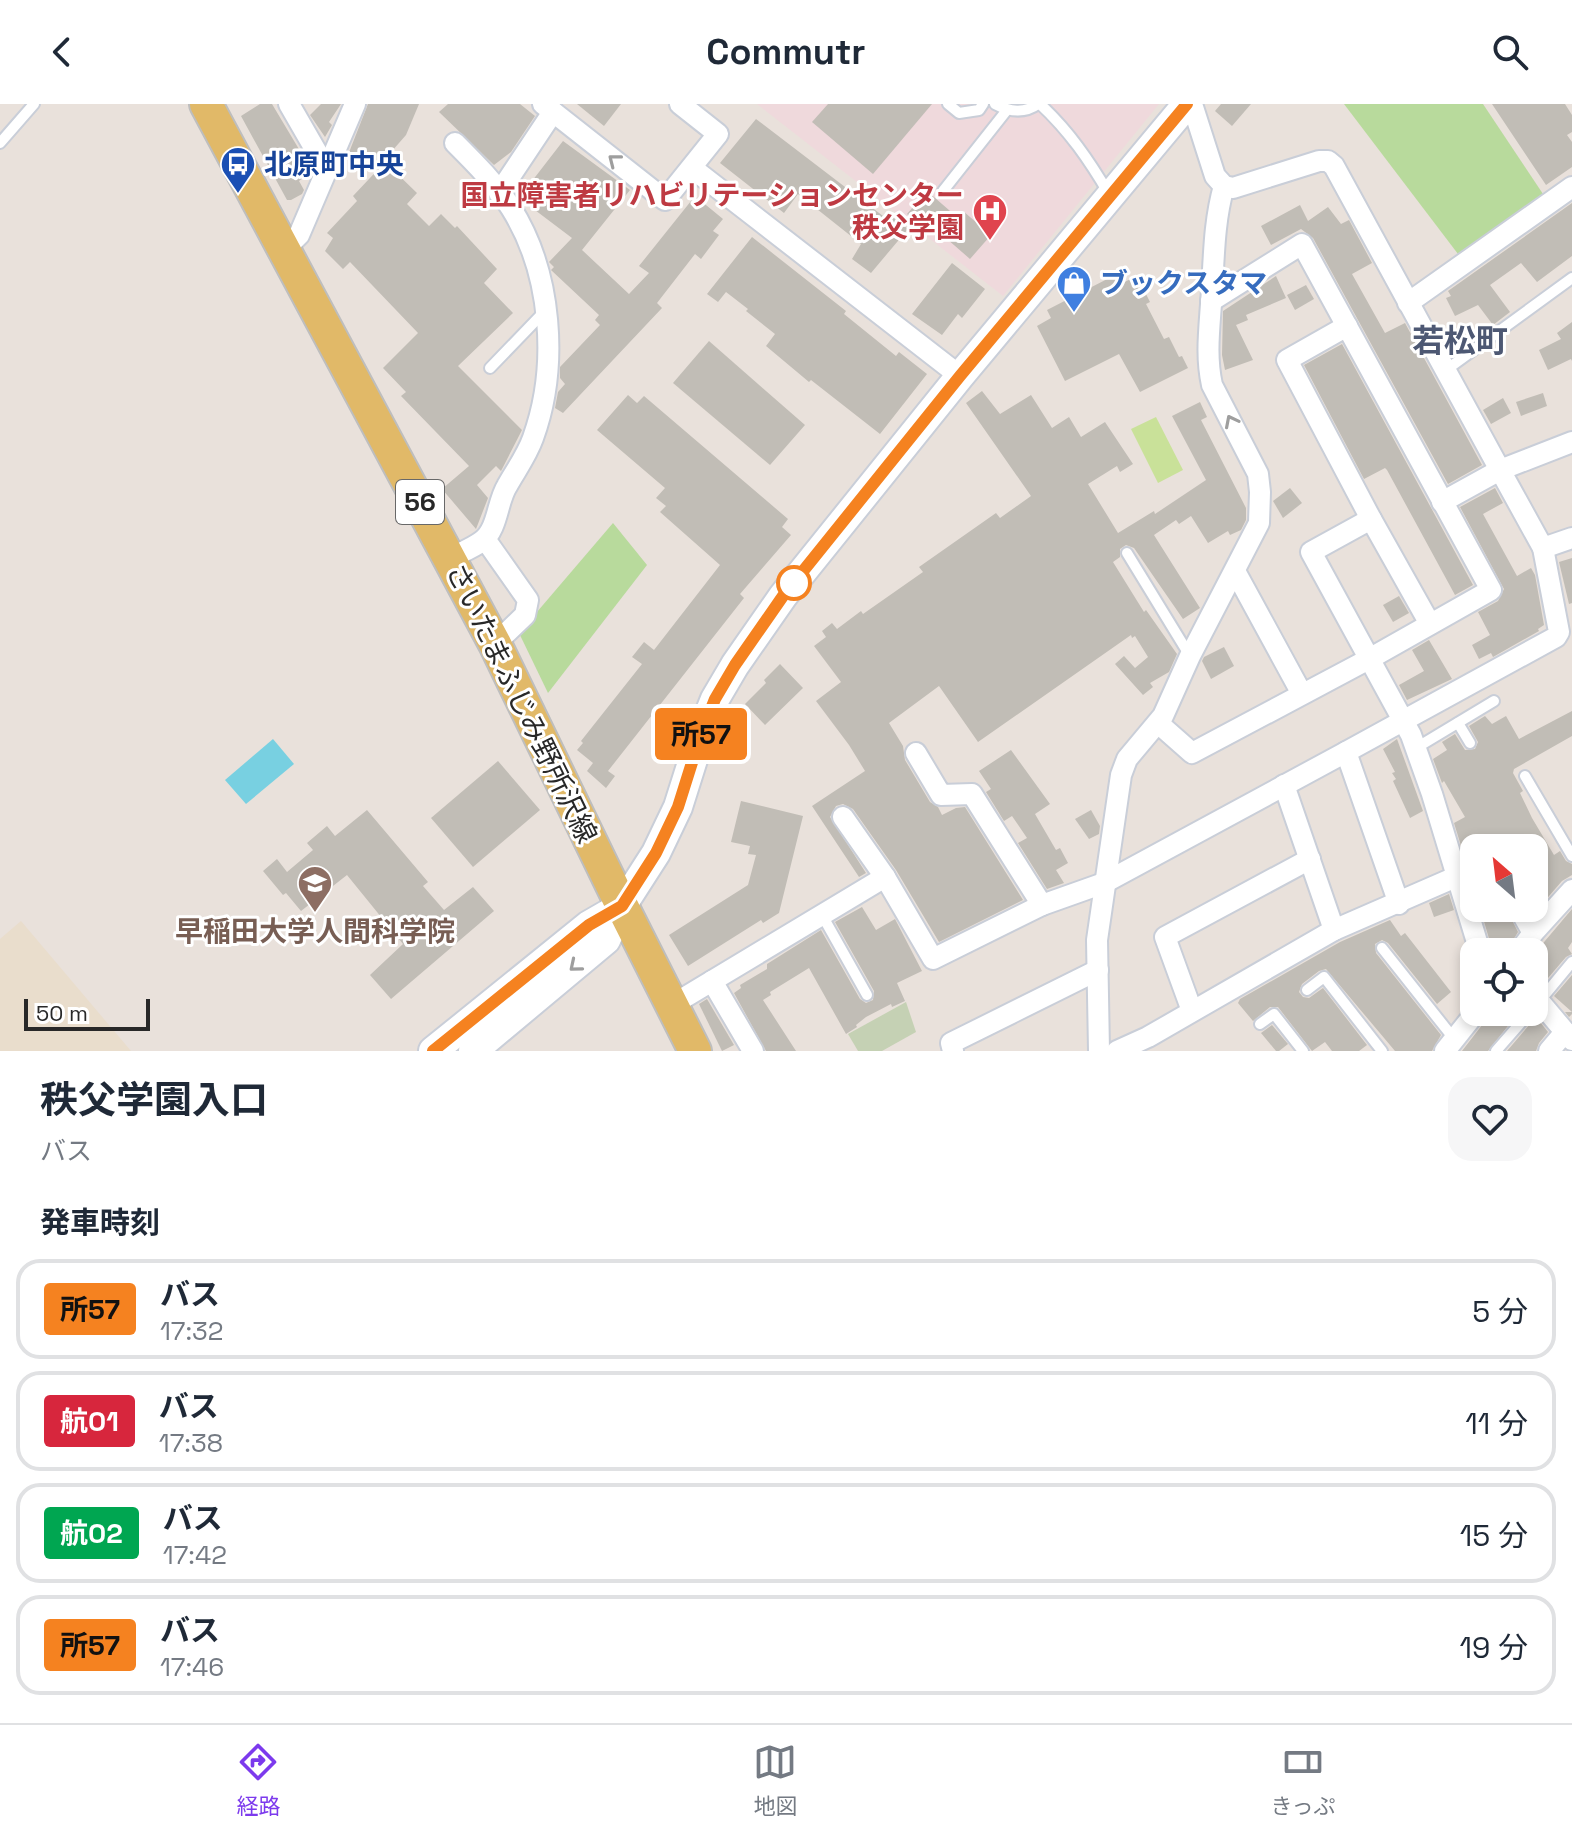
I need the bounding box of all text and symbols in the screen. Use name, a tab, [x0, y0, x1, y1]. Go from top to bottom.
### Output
text: Commutr	[706, 29, 866, 75]
icon: back	[40, 30, 84, 74]
icon: search	[1488, 30, 1532, 74]
bus stop icon: 北原町中央	[219, 145, 257, 195]
place label: 北原町中央	[264, 146, 404, 182]
one-way arrow	[609, 155, 623, 170]
place label: 国立障害者リハビリテーションセンター 秩父学園	[461, 177, 964, 245]
hospital icon: 国立障害者リハビリテーションセンター 秩父学園	[971, 192, 1009, 242]
shop icon: ブックスタマ	[1055, 264, 1093, 314]
place label: ブックスタマ	[1100, 265, 1267, 301]
district label: 若松町	[1412, 321, 1508, 361]
one-way arrow	[1225, 414, 1240, 429]
road number: 56	[396, 480, 444, 524]
street label: さいたまふじみ野所沢線	[438, 557, 606, 849]
unlabelled marker	[777, 566, 811, 600]
line badge: 所57	[655, 708, 747, 760]
text: 所57	[671, 716, 731, 752]
north arrow	[1460, 834, 1548, 922]
map controls	[1460, 834, 1548, 1026]
school or university icon: 早稲田大学人間科学院	[296, 864, 334, 914]
place label: 早稲田大学人間科学院	[175, 913, 455, 949]
button: locate	[1460, 938, 1548, 1026]
one-way arrow	[570, 956, 584, 971]
scale bar	[24, 995, 150, 1031]
text: 50 m	[36, 999, 88, 1027]
text: 秩父学園入口	[40, 1076, 268, 1124]
button: heart	[1448, 1077, 1532, 1161]
text: バス	[40, 1134, 92, 1168]
text: 発車時刻	[40, 1203, 160, 1242]
text: バス	[160, 1275, 220, 1314]
text: 所57	[60, 1291, 120, 1327]
text: 5 分	[1472, 1292, 1528, 1331]
text: 17:32	[160, 1314, 223, 1348]
text: バス	[159, 1387, 219, 1426]
text: 航01	[60, 1403, 119, 1439]
text: 11 分	[1465, 1404, 1528, 1443]
text: 17:38	[159, 1426, 223, 1460]
text: バス	[163, 1499, 223, 1538]
text: 航02	[60, 1515, 123, 1551]
text: 15 分	[1460, 1516, 1528, 1555]
text: 17:42	[163, 1538, 227, 1572]
text: バス	[160, 1611, 220, 1650]
text: 所57	[60, 1627, 120, 1663]
text: 19 分	[1459, 1628, 1528, 1667]
text: 17:46	[160, 1650, 224, 1684]
tab: 経路	[236, 1740, 280, 1820]
tab: 地図	[753, 1740, 797, 1820]
tab: きっぷ	[1270, 1740, 1336, 1820]

